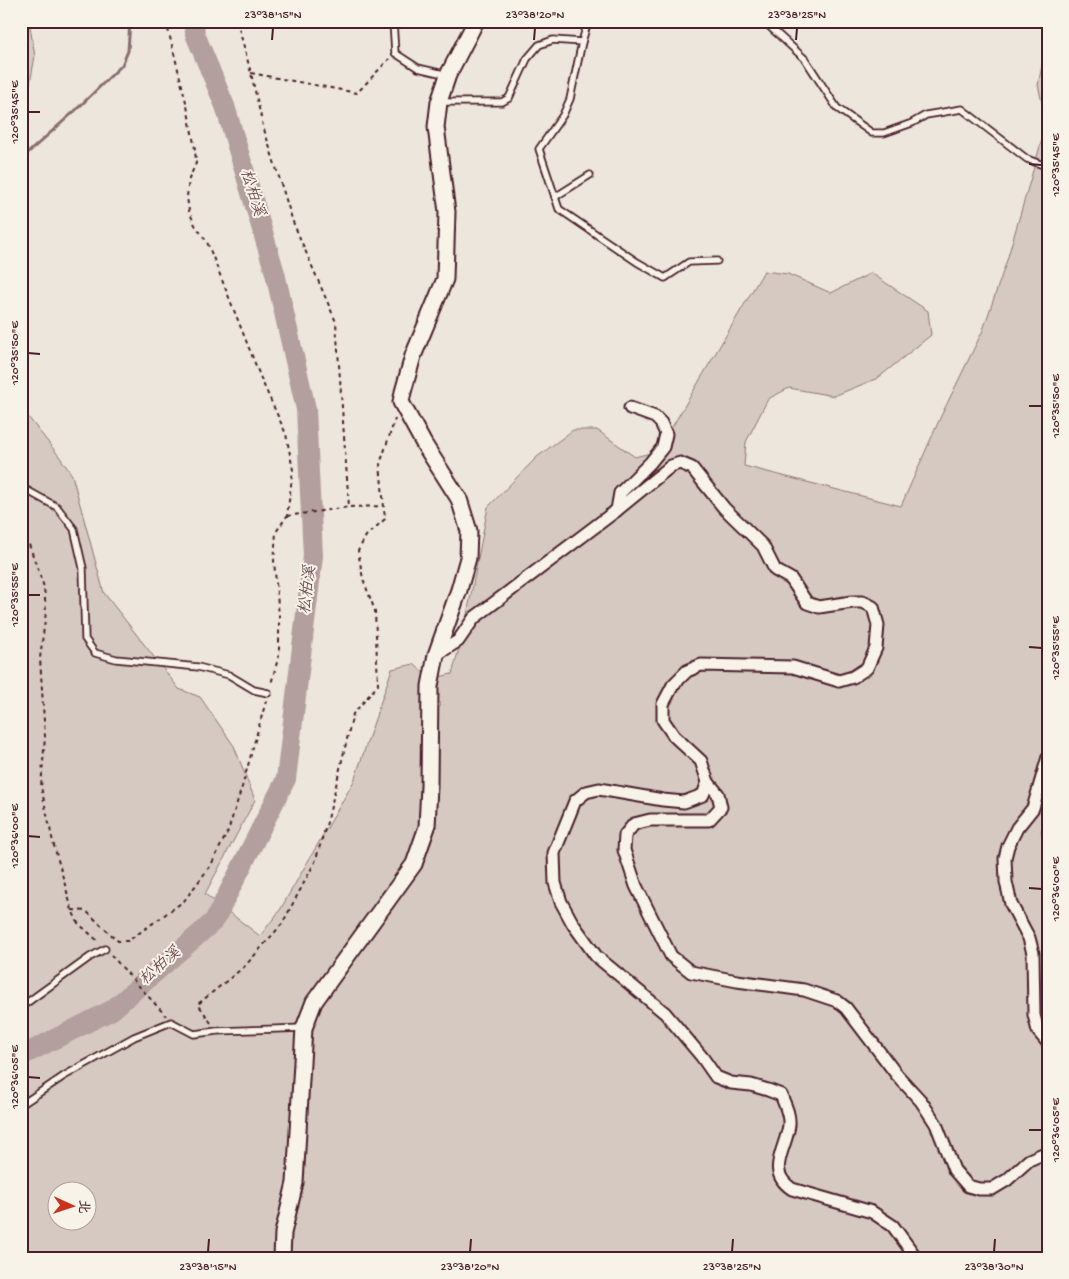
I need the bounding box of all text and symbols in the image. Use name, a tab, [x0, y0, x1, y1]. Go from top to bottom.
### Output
text: 23°38'15"N	[244, 9, 302, 23]
text: 23°38'20"N	[506, 9, 565, 23]
text: 23°38'25"N	[768, 9, 826, 23]
text: 120°35'45"E	[9, 80, 23, 144]
text: 120°35'45"E	[1050, 133, 1064, 197]
water label: 松柏溪	[235, 167, 268, 220]
text: 120°35'50"E	[9, 320, 23, 386]
text: 120°35'50"E	[1050, 373, 1064, 439]
text: 120°35'55"E	[9, 563, 23, 628]
water label: 松柏溪	[296, 564, 321, 615]
text: 120°35'55"E	[1050, 616, 1064, 681]
text: 120°36'00"E	[9, 803, 23, 869]
text: 120°36'00"E	[1050, 856, 1064, 922]
water label: 松柏溪	[136, 943, 186, 990]
text: 120°36'05"E	[9, 1045, 23, 1110]
text: 120°36'05"E	[1050, 1098, 1064, 1163]
north arrow	[48, 1182, 98, 1232]
text: 北	[74, 1199, 91, 1214]
text: 23°38'15"N	[179, 1261, 237, 1275]
text: 23°38'20"N	[441, 1261, 500, 1275]
text: 23°38'25"N	[703, 1261, 761, 1275]
text: 23°38'30"N	[964, 1261, 1024, 1275]

